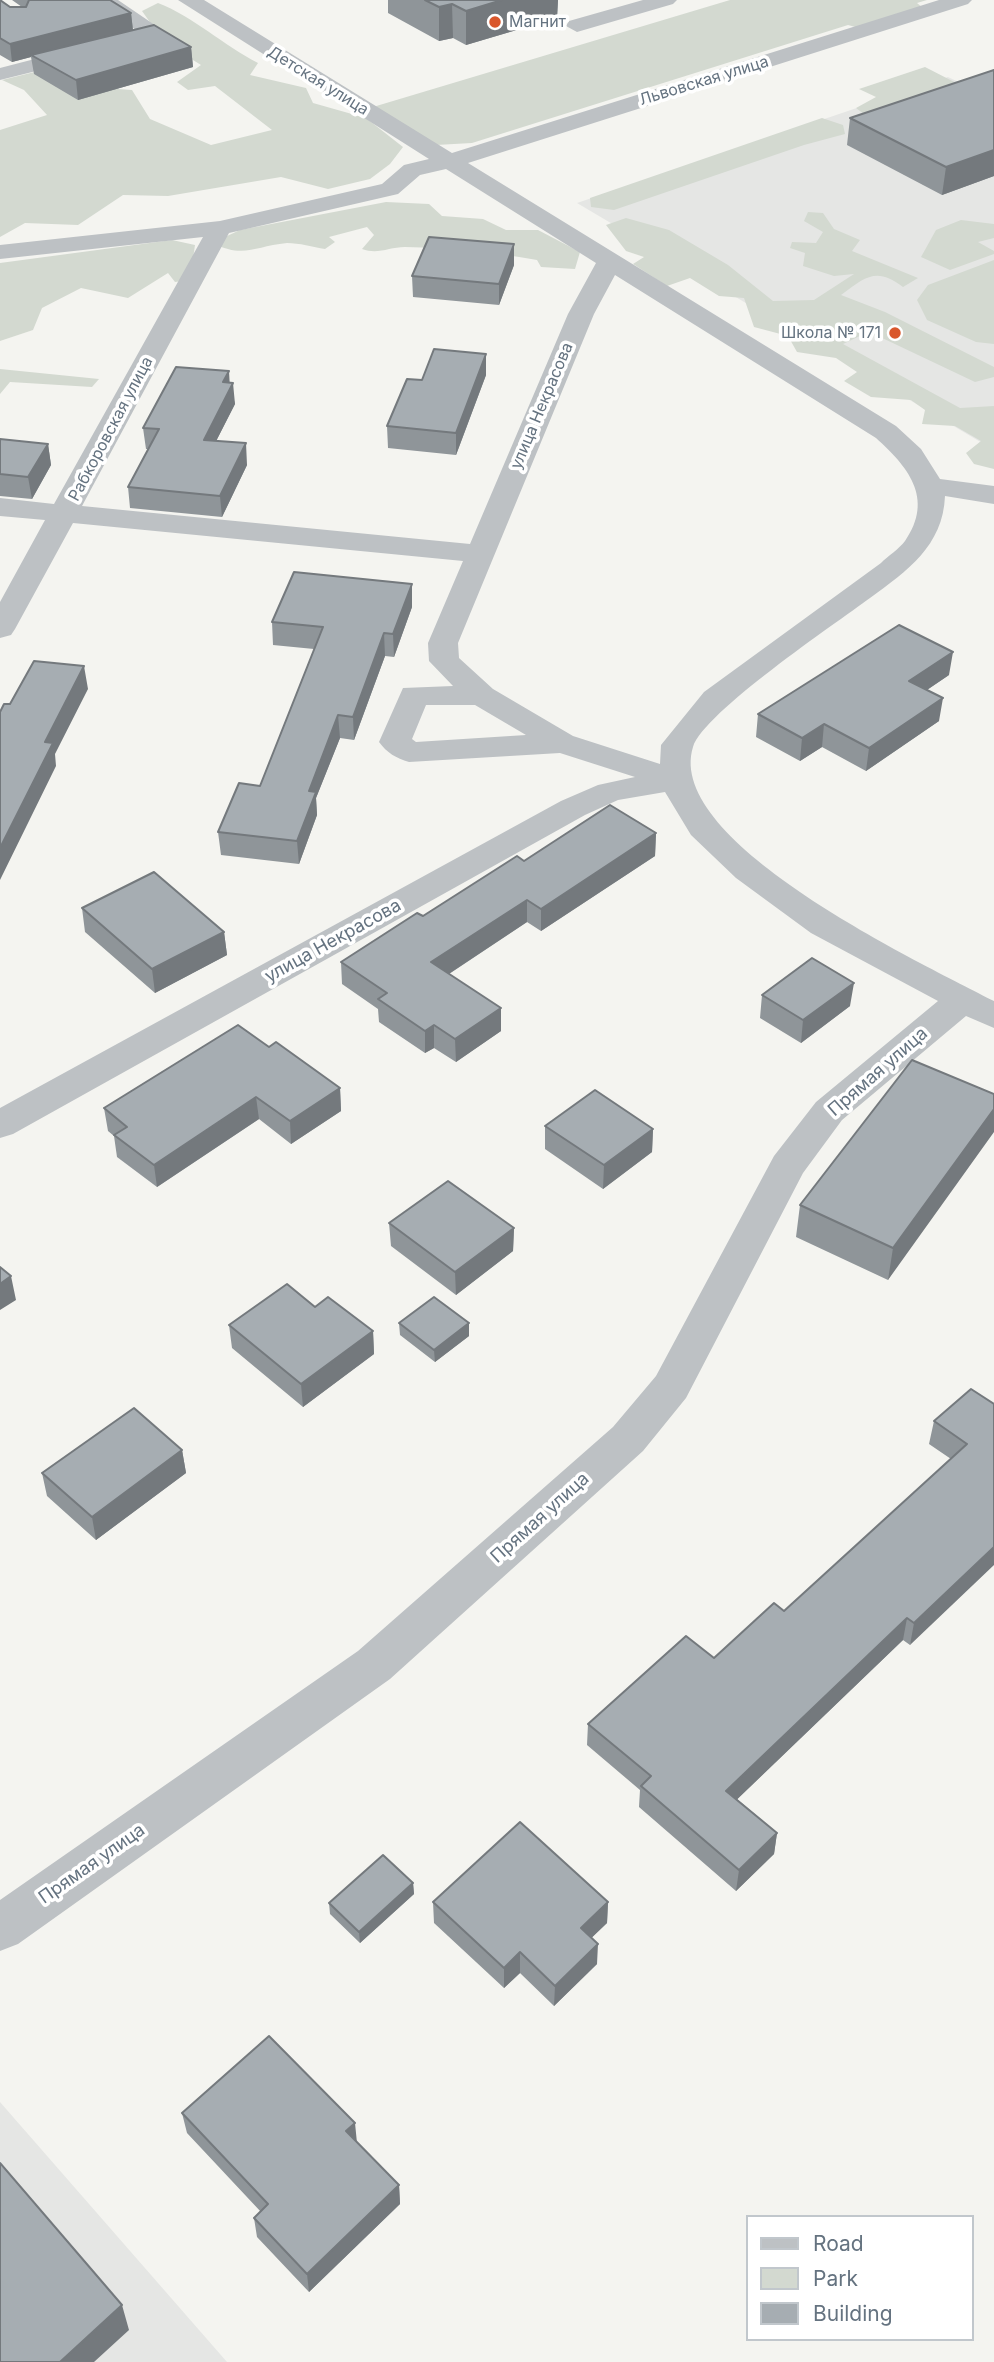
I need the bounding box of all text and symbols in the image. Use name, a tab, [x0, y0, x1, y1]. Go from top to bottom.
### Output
place label: Магнит	[509, 12, 566, 32]
marker: Магнит	[487, 14, 503, 30]
street label: Детская улица	[264, 42, 372, 120]
street label: Львовская улица	[637, 52, 771, 110]
place label: Школа № 171	[781, 323, 881, 343]
marker: Школа № 171	[887, 325, 903, 341]
street label: улица Некрасова	[507, 340, 577, 472]
street label: Рабкоровская улица	[65, 354, 157, 504]
street label: улица Некрасова	[261, 895, 405, 987]
street label: Прямая улица	[824, 1023, 932, 1121]
street label: Прямая улица	[487, 1468, 593, 1568]
street label: Прямая улица	[35, 1819, 149, 1909]
legend	[746, 2215, 973, 2341]
text: Road	[813, 2231, 864, 2256]
text: Park	[813, 2266, 858, 2291]
text: Building	[813, 2301, 893, 2326]

